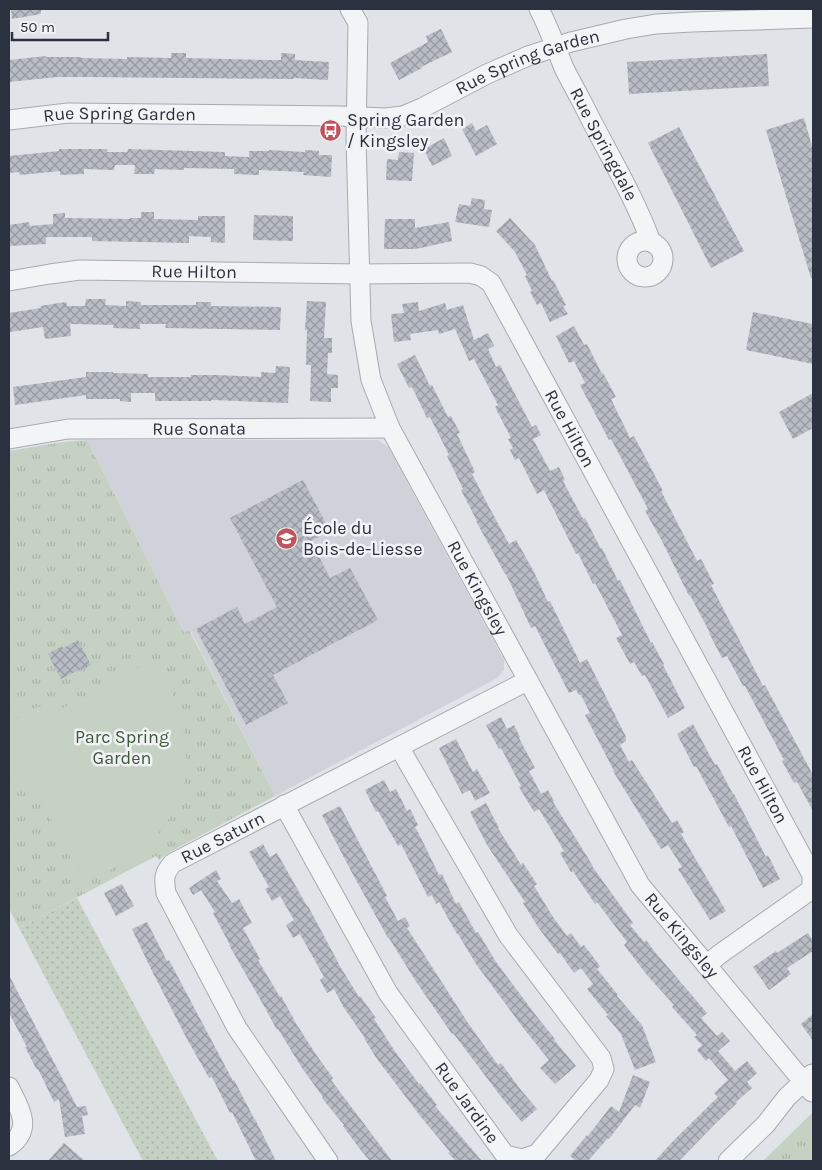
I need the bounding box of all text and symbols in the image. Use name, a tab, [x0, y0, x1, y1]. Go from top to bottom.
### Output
scale bar	[12, 10, 109, 42]
text: 50 m	[20, 18, 55, 36]
street label: Rue Spring Garden	[452, 25, 602, 100]
street label: Rue Springdale	[565, 84, 643, 204]
street label: Rue Spring Garden	[42, 102, 196, 127]
place label: Spring Garden / Kingsley	[347, 109, 464, 152]
bus stop icon: Spring Garden / Kingsley	[319, 118, 343, 142]
street label: Rue Hilton	[151, 260, 237, 283]
street label: Rue Hilton	[540, 386, 600, 471]
street label: Rue Sonata	[152, 417, 246, 440]
place label: École du Bois-de-Liesse	[303, 516, 422, 560]
school or university icon: École du Bois-de-Liesse	[275, 526, 299, 550]
street label: Rue Kingsley	[443, 537, 513, 640]
park label: Parc Spring Garden	[75, 726, 169, 769]
street label: Rue Hilton	[733, 742, 793, 827]
street label: Rue Saturn	[177, 807, 268, 868]
street label: Rue Kingsley	[640, 888, 724, 983]
street label: Rue Jardine	[430, 1057, 504, 1148]

